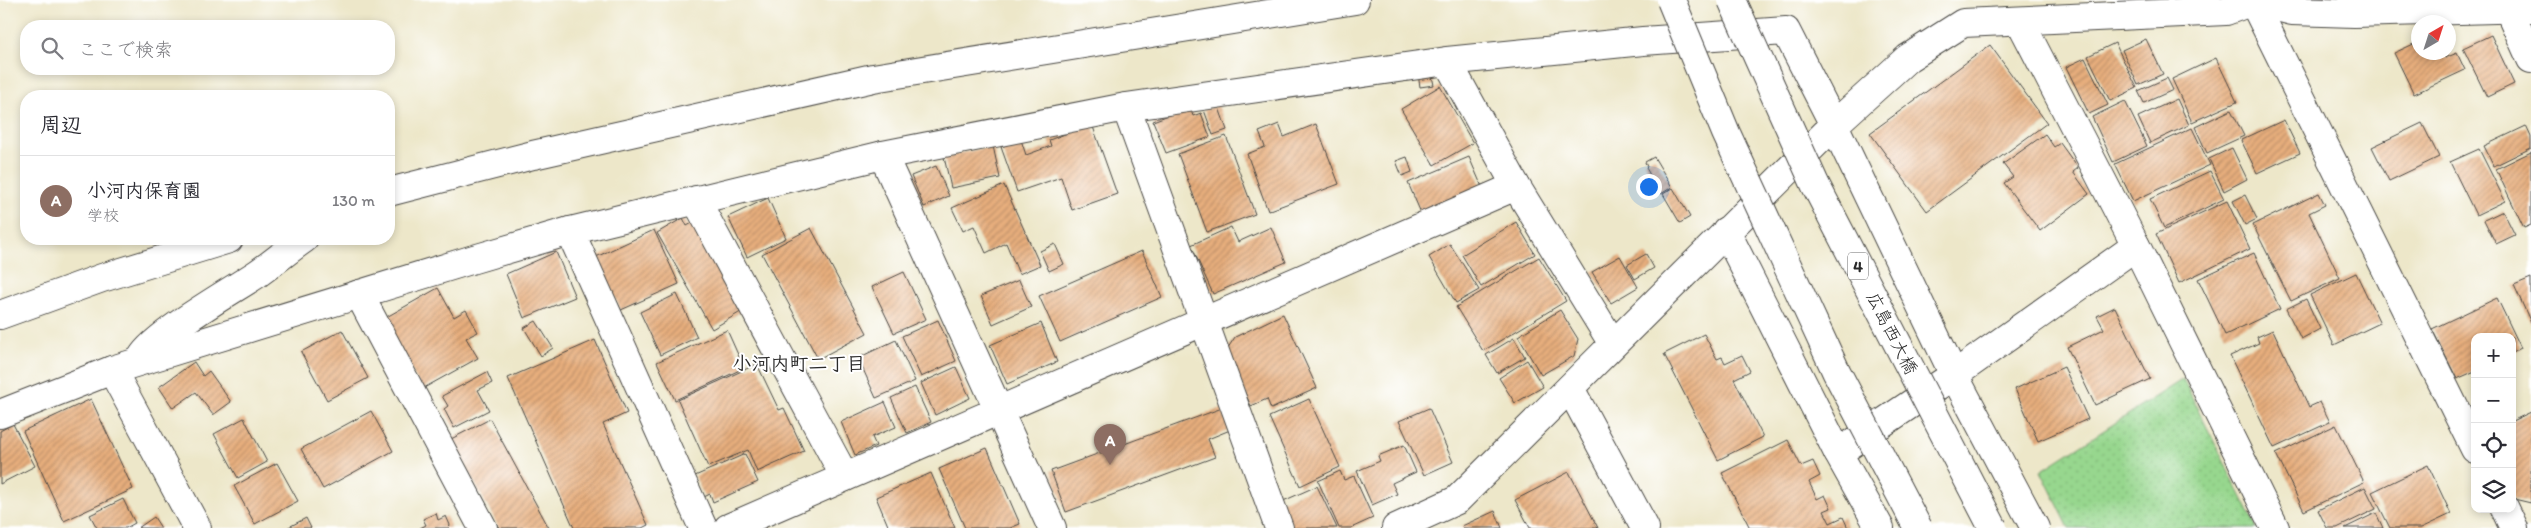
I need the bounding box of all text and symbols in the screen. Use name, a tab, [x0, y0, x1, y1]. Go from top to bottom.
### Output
north arrow	[2411, 15, 2456, 60]
search box	[20, 20, 395, 75]
icon: search	[38, 34, 66, 62]
text: ここで検索	[78, 38, 173, 61]
text: 周辺	[40, 112, 82, 137]
your location	[1636, 174, 1662, 200]
text: 小河内保育園	[87, 179, 201, 202]
text: A	[51, 191, 61, 210]
text: 130 m	[332, 191, 375, 210]
text: 学校	[87, 206, 119, 225]
road number: 4	[1848, 252, 1868, 280]
street label: 広島西大橋	[1862, 288, 1922, 378]
map controls	[2471, 333, 2516, 513]
button: +	[2471, 333, 2516, 378]
district label: 小河内町二丁目	[732, 352, 866, 375]
button: −	[2471, 378, 2516, 423]
button: locate	[2471, 423, 2516, 468]
pin: A	[1094, 424, 1126, 465]
button: layers	[2471, 468, 2516, 513]

